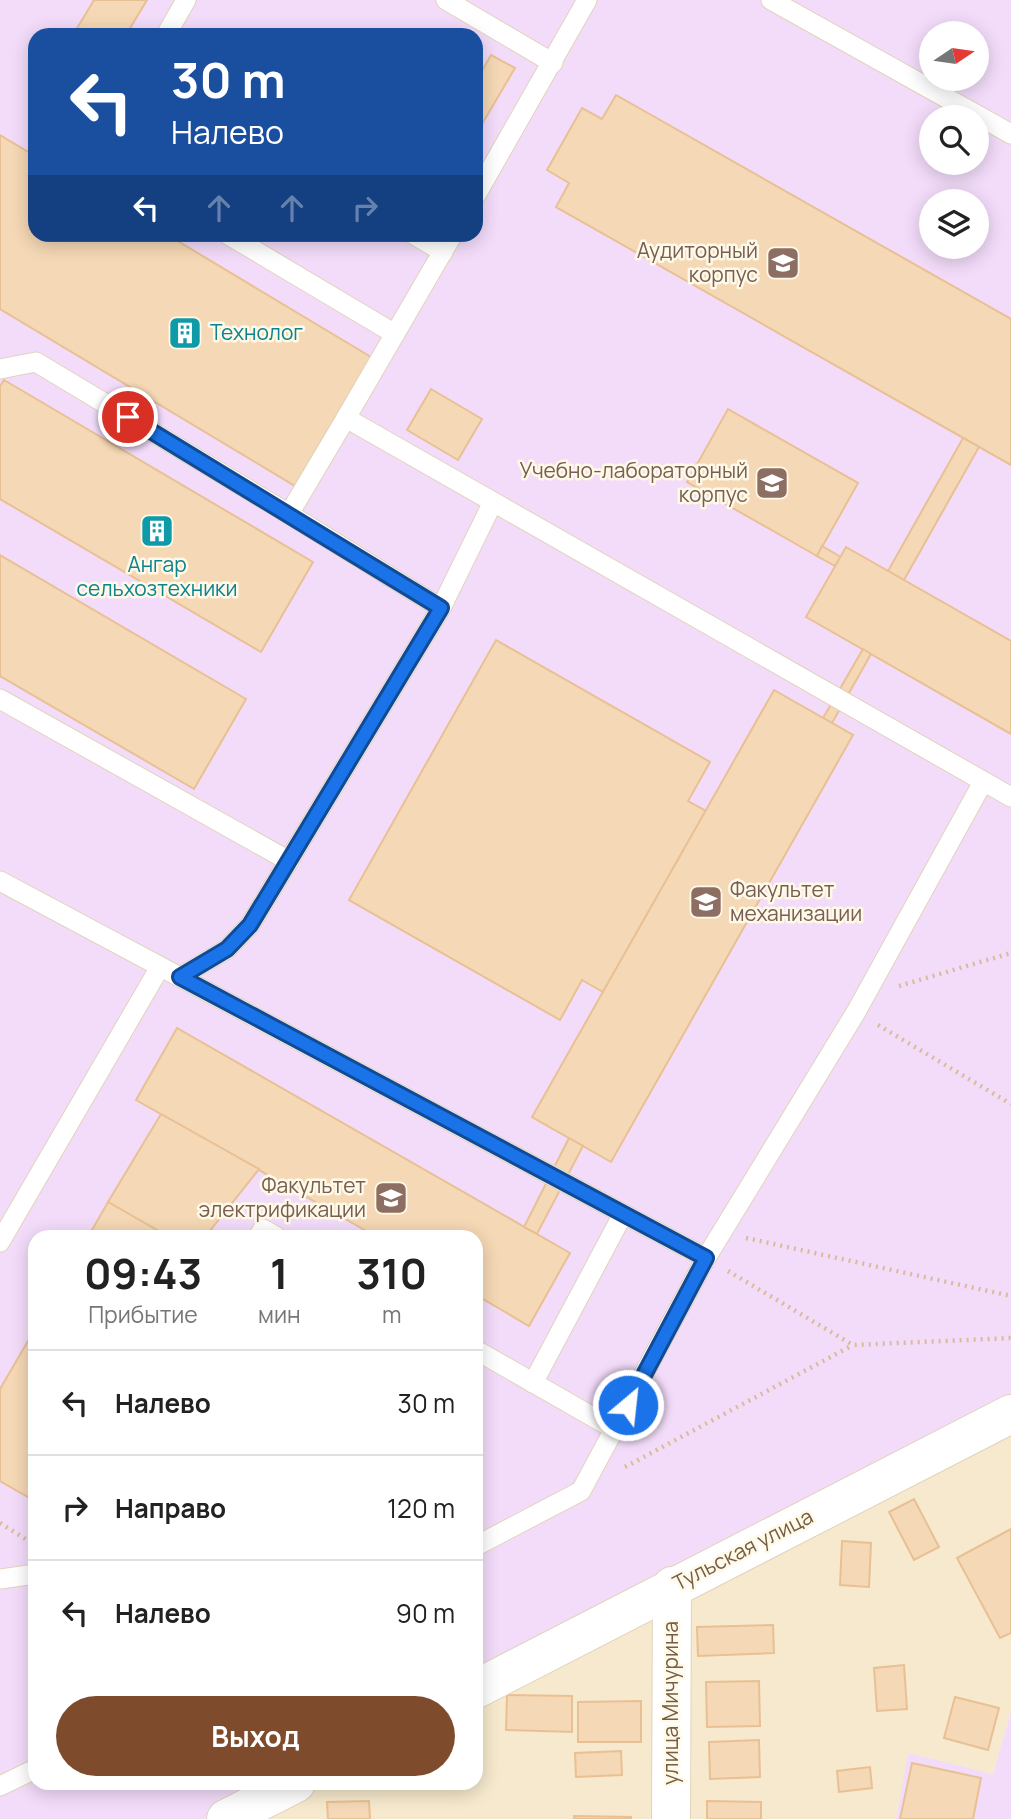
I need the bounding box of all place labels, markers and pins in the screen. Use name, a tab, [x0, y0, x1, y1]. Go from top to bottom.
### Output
place label: Аудиторный корпус	[637, 236, 758, 288]
school or university icon: Аудиторный корпус	[764, 244, 802, 282]
building icon: Технолог	[166, 314, 204, 352]
place label: Технолог	[210, 318, 303, 346]
pin	[98, 387, 158, 447]
place label: Учебно-лабораторный корпус	[519, 456, 748, 508]
school or university icon: Учебно-лабораторный корпус	[753, 464, 791, 502]
building icon: Ангар сельхозтехники	[138, 512, 176, 550]
place label: Ангар сельхозтехники	[77, 550, 238, 602]
place label: Факультет механизации	[730, 875, 862, 927]
school or university icon: Факультет механизации	[687, 883, 725, 921]
place label: Факультет электрификации	[199, 1171, 366, 1223]
school or university icon: Факультет электрификации	[372, 1179, 410, 1217]

